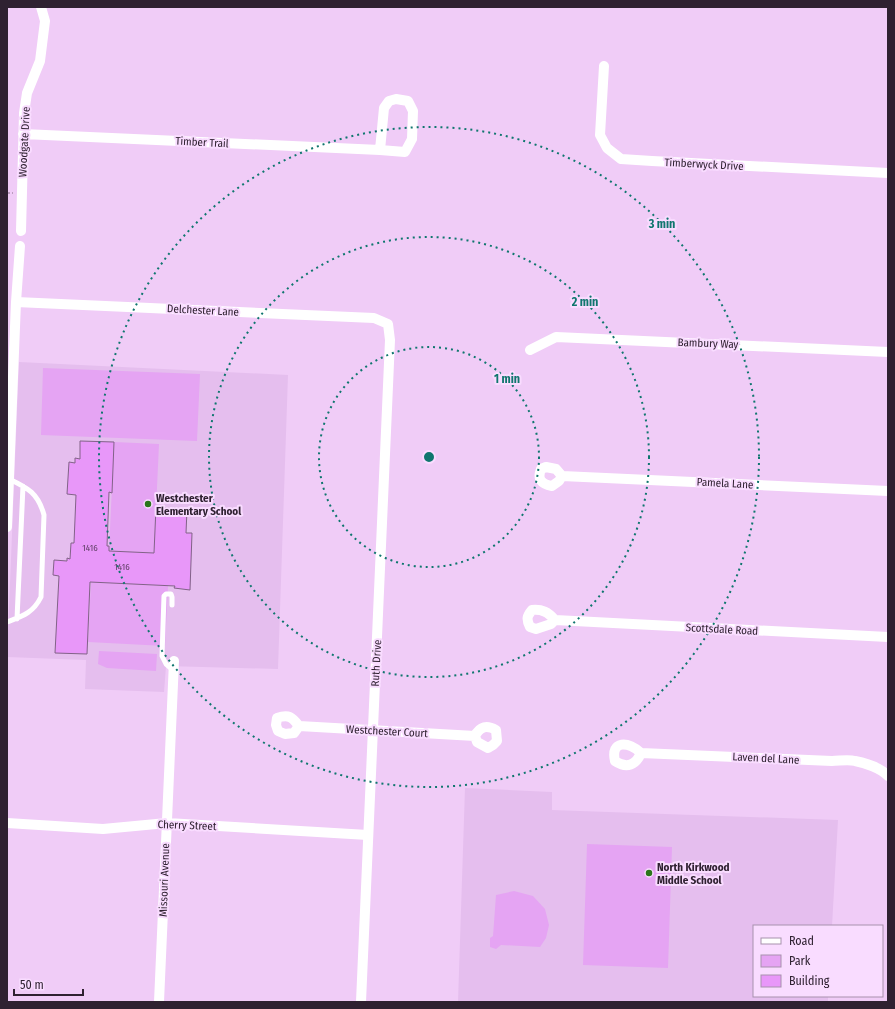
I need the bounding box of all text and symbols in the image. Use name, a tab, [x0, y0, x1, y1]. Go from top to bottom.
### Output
street label: Woodgate Drive	[16, 106, 33, 178]
street label: Timber Trail	[175, 135, 229, 150]
street label: Timberwyck Drive	[664, 156, 744, 173]
text: 3 min	[648, 217, 675, 231]
text: 2 min	[571, 295, 598, 309]
street label: Delchester Lane	[167, 302, 239, 319]
street label: Bambury Way	[677, 336, 739, 351]
text: 1 min	[494, 372, 520, 386]
centre of rings	[422, 450, 436, 464]
street label: Pamela Lane	[696, 476, 754, 491]
place label: Westchester Elementary School	[156, 492, 242, 518]
marker: Westchester Elementary School	[143, 499, 153, 509]
house number: 1416	[82, 543, 98, 553]
house number: 1416	[114, 562, 130, 572]
street label: Scottsdale Road	[685, 621, 759, 638]
street label: Ruth Drive	[369, 639, 384, 687]
street label: Westchester Court	[346, 723, 429, 740]
street label: Laven del Lane	[732, 750, 800, 767]
street label: Cherry Street	[157, 818, 217, 833]
street label: Missouri Avenue	[157, 843, 172, 917]
place label: North Kirkwood Middle School	[657, 861, 730, 887]
marker: North Kirkwood Middle School	[644, 868, 654, 878]
legend	[753, 925, 883, 997]
text: Road	[789, 934, 814, 948]
text: Park	[789, 954, 811, 968]
scale bar	[14, 971, 83, 997]
text: Building	[789, 974, 830, 988]
text: 50 m	[20, 978, 44, 992]

